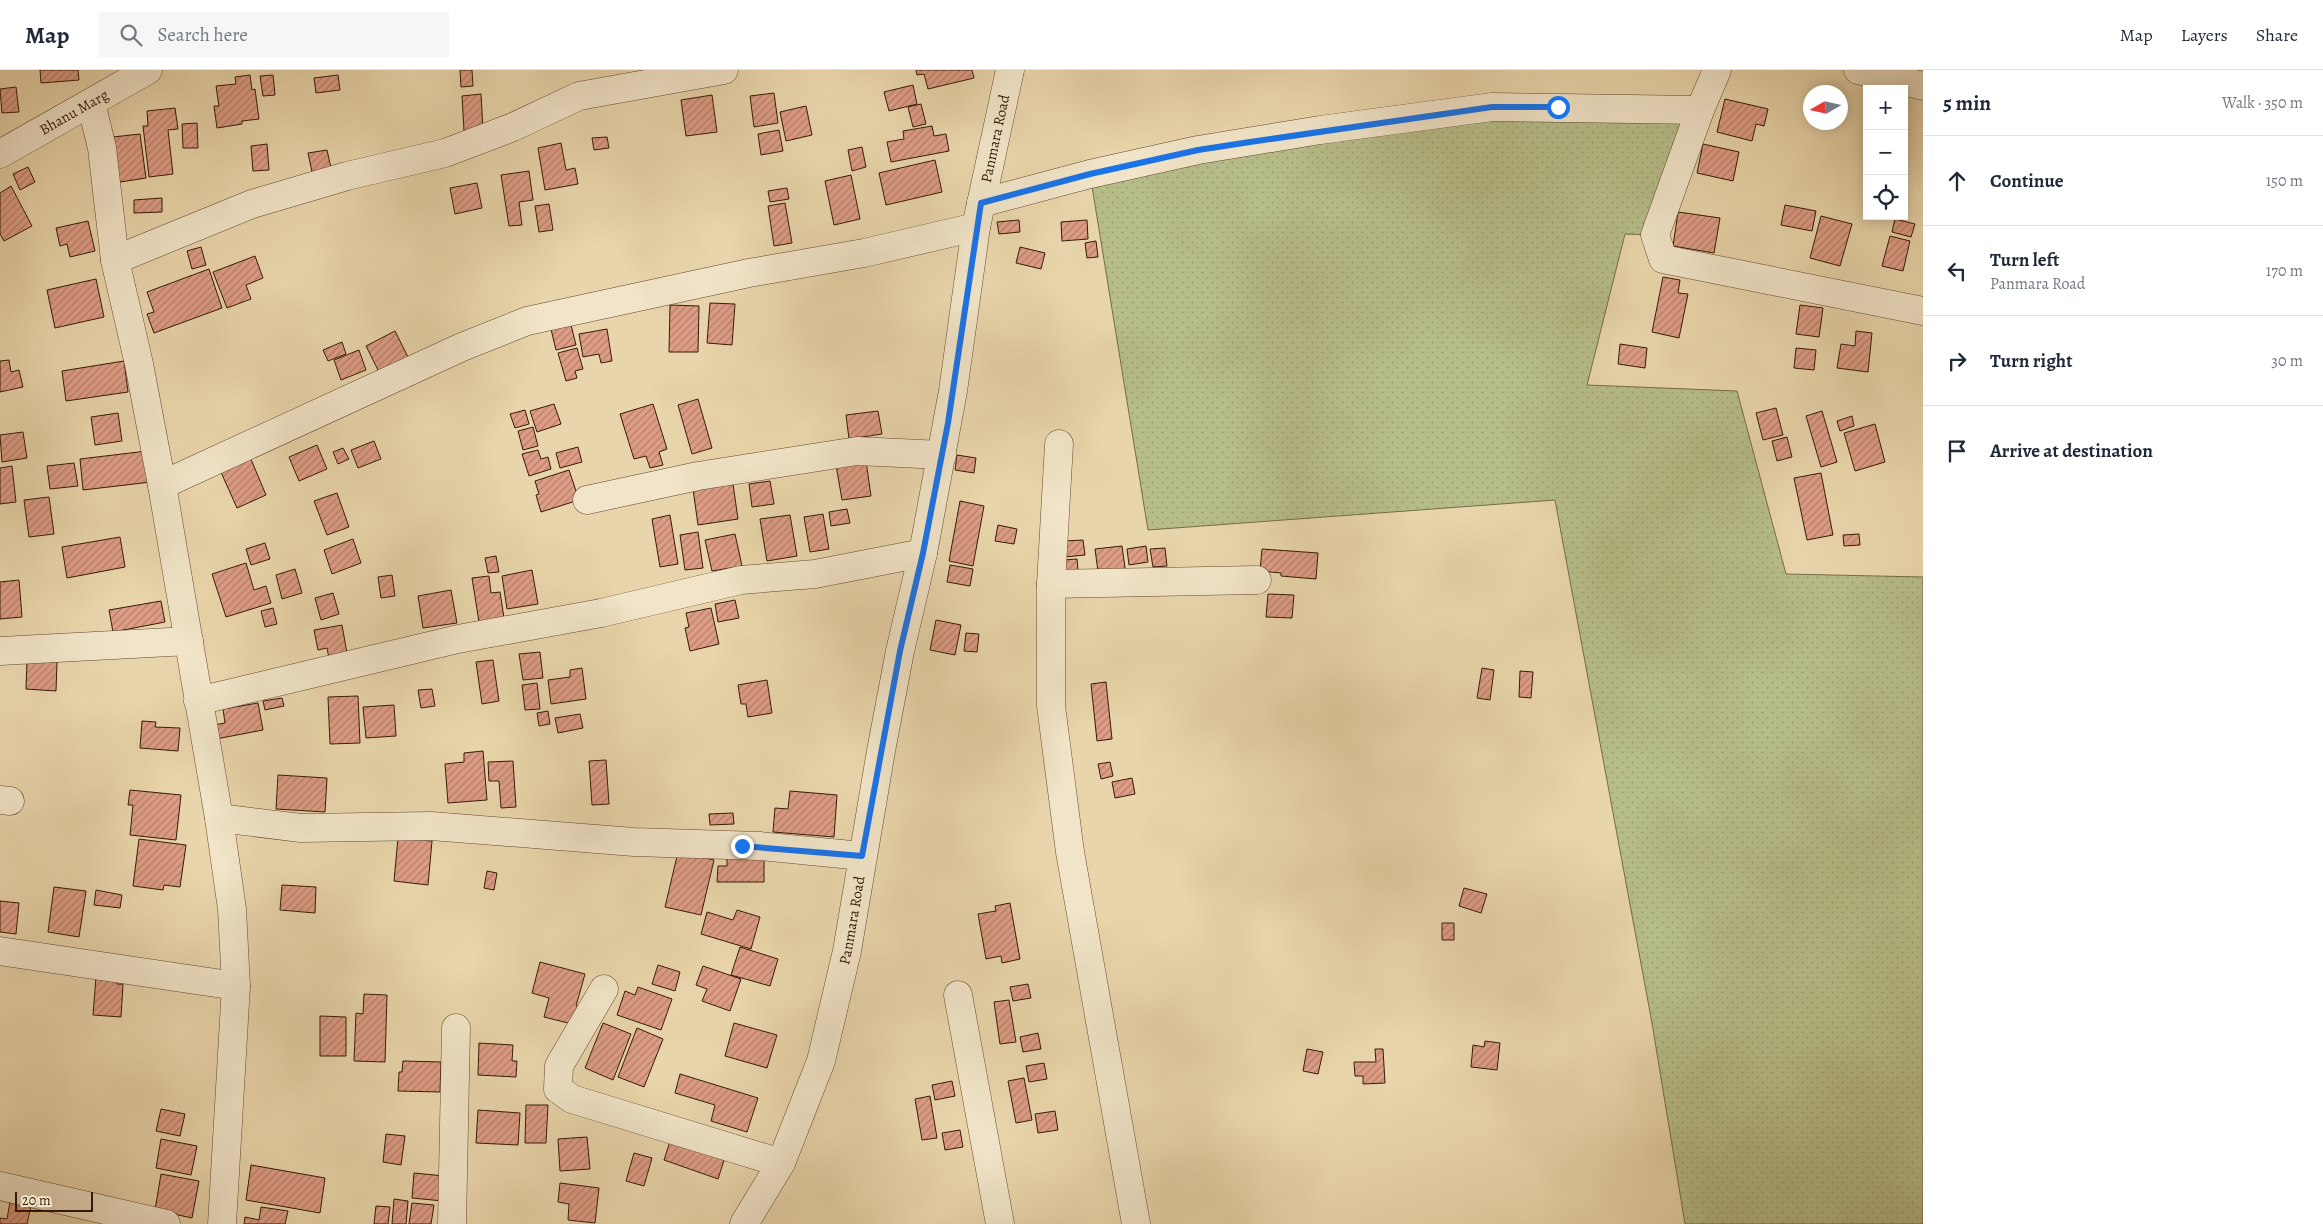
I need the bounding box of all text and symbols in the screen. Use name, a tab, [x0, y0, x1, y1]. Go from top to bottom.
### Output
search box	[99, 12, 449, 57]
text: Map	[25, 19, 69, 51]
icon: search	[117, 21, 145, 49]
text: Search here	[157, 22, 248, 48]
text: Map	[2120, 23, 2153, 47]
text: Layers	[2181, 23, 2228, 47]
text: Share	[2256, 23, 2298, 47]
street label: Bhanu Marg	[36, 84, 112, 140]
north arrow	[1803, 85, 1848, 130]
map controls	[1863, 85, 1908, 220]
button: +	[1863, 85, 1908, 130]
text: 5 min	[1943, 89, 1991, 117]
street label: Panmara Road	[976, 92, 1015, 185]
text: Walk · 350 m	[2222, 92, 2303, 114]
route start	[1547, 96, 1570, 119]
button: −	[1863, 130, 1908, 175]
icon: ahead	[1943, 167, 1971, 195]
text: Continue	[1990, 168, 2064, 194]
text: 150 m	[2266, 170, 2303, 192]
button: locate	[1863, 175, 1908, 220]
text: Turn left	[1990, 247, 2059, 273]
icon: left	[1943, 257, 1971, 285]
text: 170 m	[2266, 260, 2303, 282]
text: Panmara Road	[1990, 273, 2085, 295]
icon: right	[1943, 347, 1971, 375]
text: Turn right	[1990, 348, 2072, 374]
text: 30 m	[2271, 350, 2303, 372]
icon: arrive	[1943, 437, 1971, 465]
text: Arrive at destination	[1990, 438, 2153, 464]
route end	[731, 835, 754, 858]
street label: Panmara Road	[834, 874, 870, 967]
scale bar	[15, 1189, 92, 1212]
text: 20 m	[22, 1191, 51, 1210]

